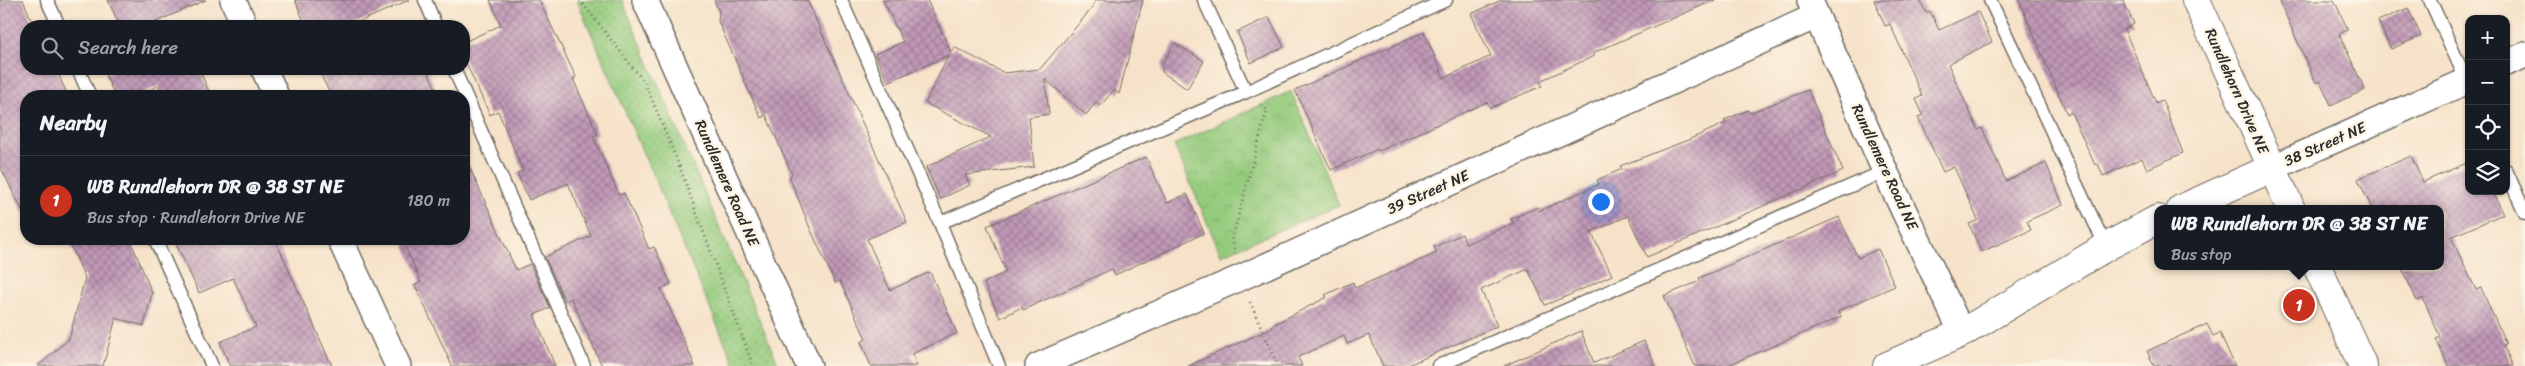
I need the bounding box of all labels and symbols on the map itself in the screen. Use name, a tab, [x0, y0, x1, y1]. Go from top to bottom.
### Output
street label: Rundlehorn Drive NE	[2198, 24, 2277, 160]
street label: Rundlemere Road NE	[1844, 100, 1926, 236]
street label: 38 Street NE	[2280, 114, 2372, 174]
street label: Rundlemere Road NE	[687, 115, 767, 252]
street label: 39 Street NE	[1383, 162, 1475, 222]
your location	[1588, 189, 1614, 215]
pin: 1	[2283, 286, 2315, 324]

